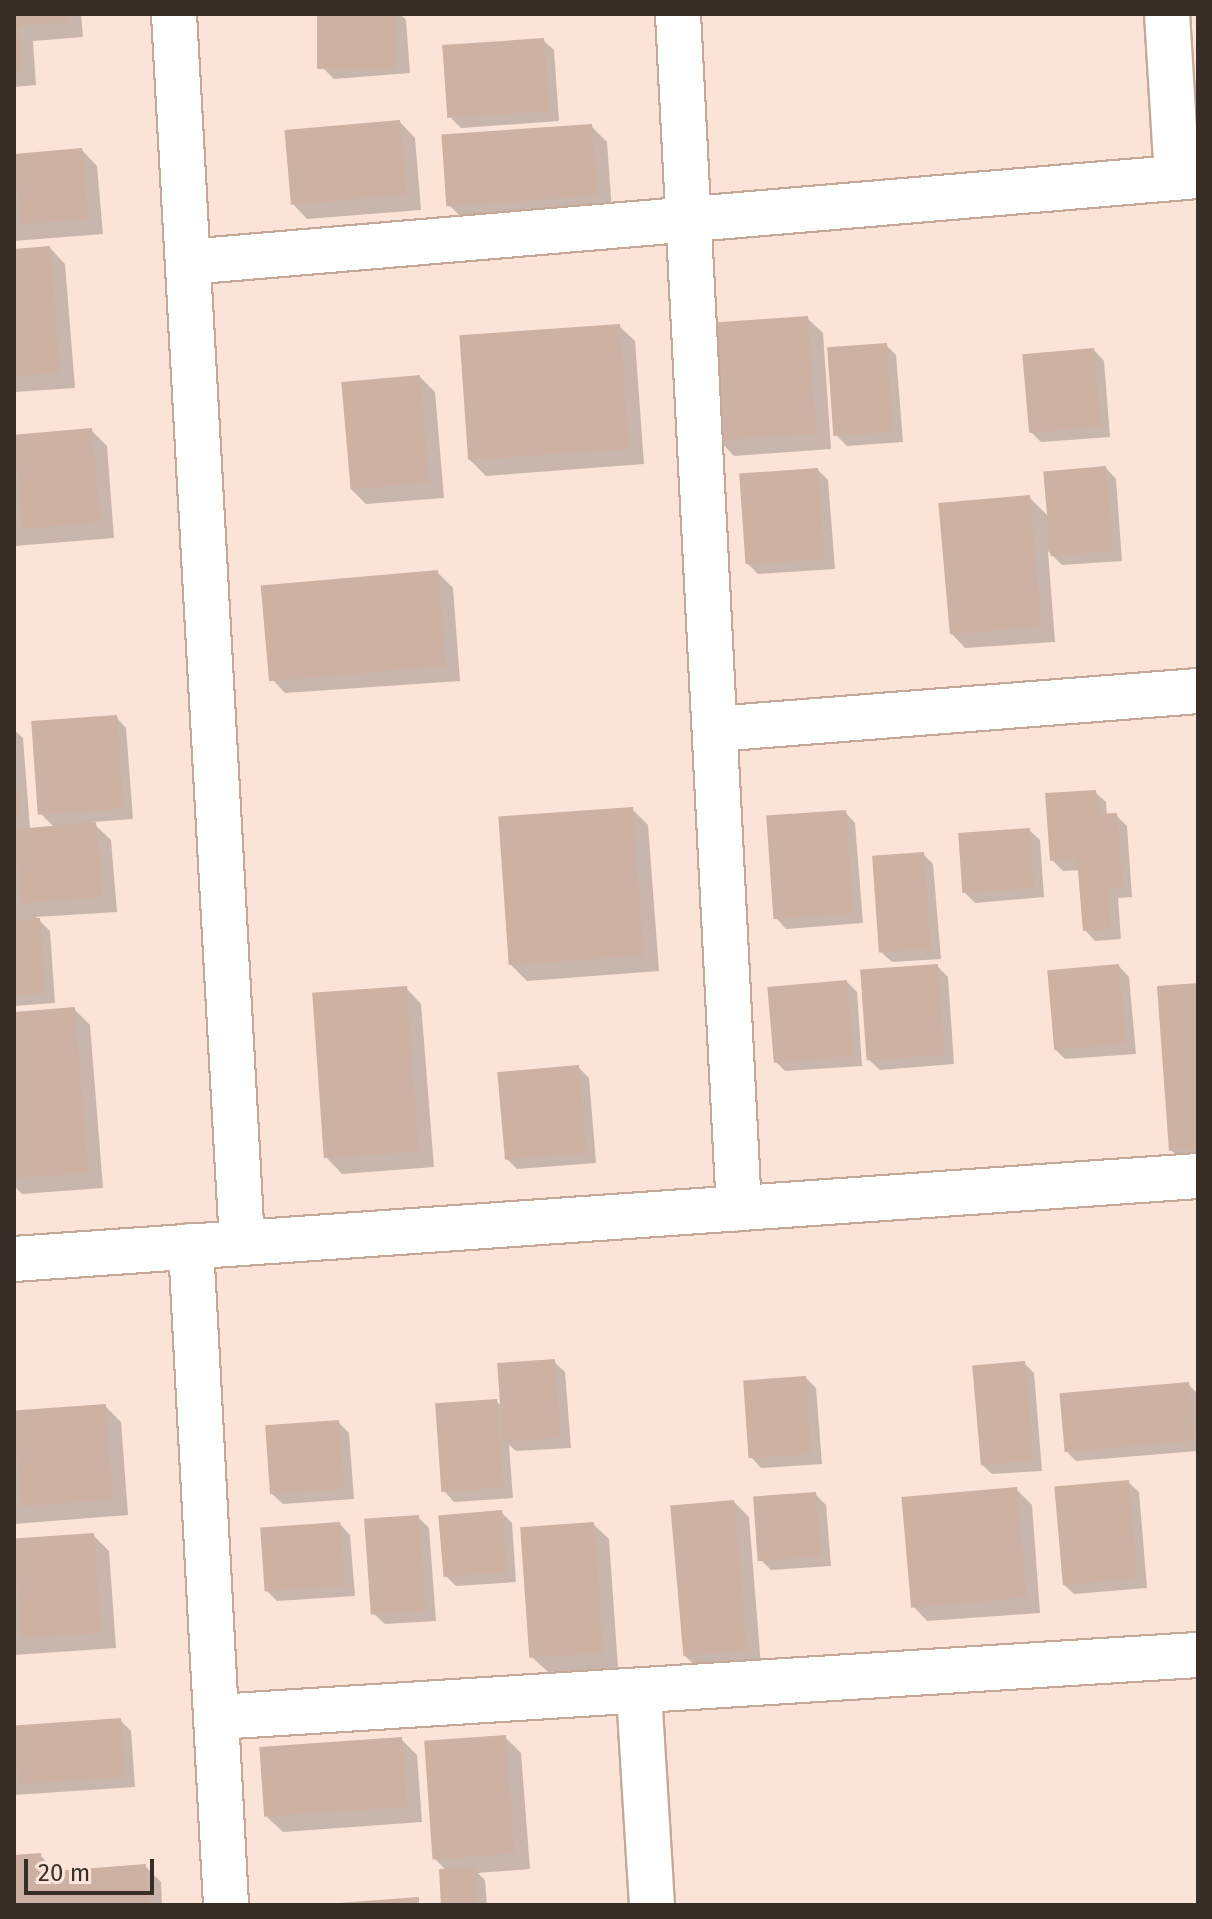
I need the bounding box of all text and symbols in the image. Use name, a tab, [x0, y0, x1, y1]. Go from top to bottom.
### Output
scale bar	[28, 1843, 158, 1893]
text: 20 m	[38, 1859, 90, 1887]

